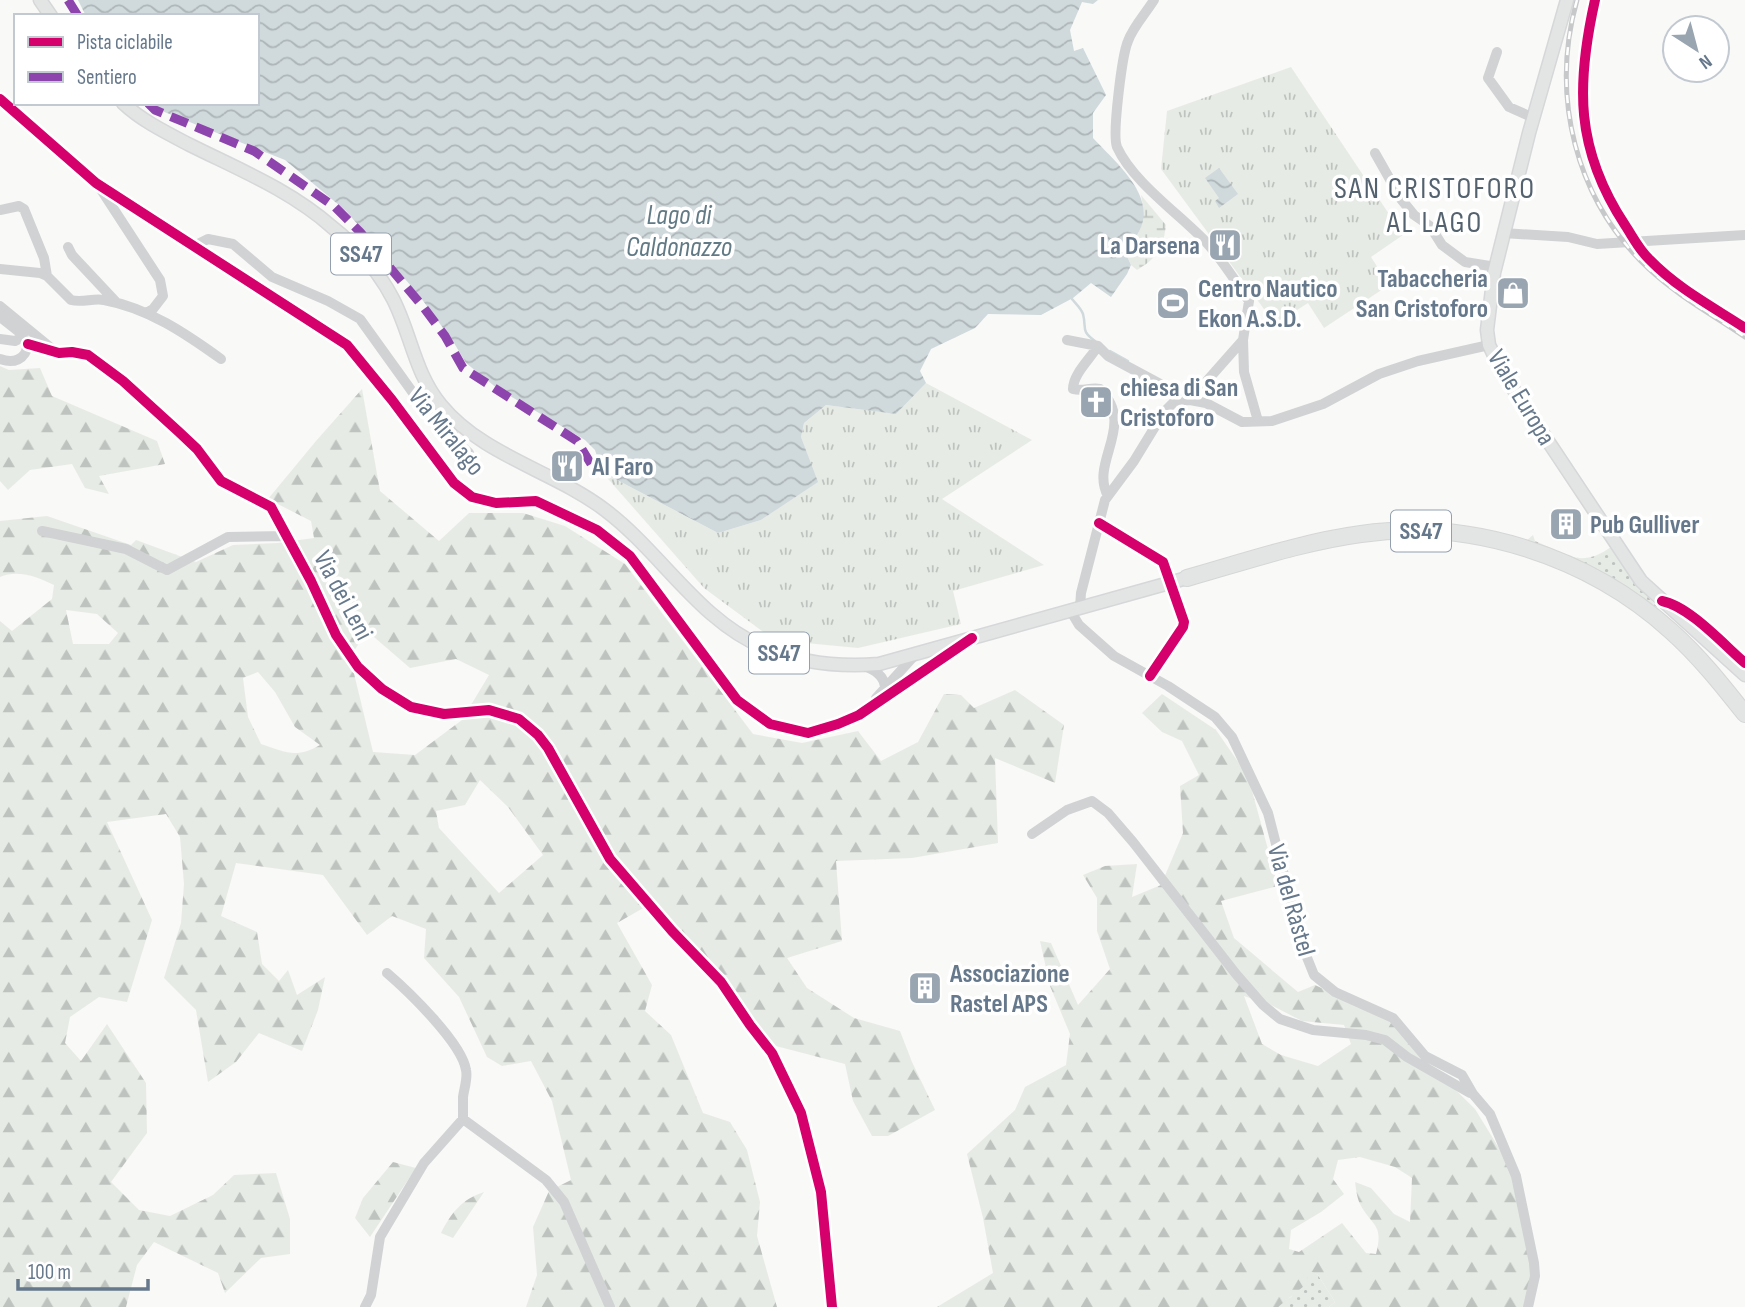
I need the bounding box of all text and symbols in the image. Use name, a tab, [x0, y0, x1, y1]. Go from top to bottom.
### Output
legend	[14, 14, 259, 105]
north arrow	[1661, 14, 1731, 84]
text: Pista ciclabile	[77, 30, 173, 55]
text: N	[1694, 49, 1716, 74]
text: Sentiero	[77, 65, 137, 90]
district label: SAN CRISTOFORO AL LAGO	[1334, 171, 1536, 241]
water label: Lago di Caldonazzo	[626, 199, 733, 264]
restaurant icon: La Darsena	[1206, 226, 1244, 264]
place label: La Darsena	[1100, 231, 1200, 262]
road number: SS47	[331, 233, 391, 274]
place label: Tabaccheria San Cristoforo	[1356, 264, 1488, 325]
place label: Centro Nautico Ekon A.S.D.	[1198, 274, 1338, 335]
shop icon: Tabaccheria San Cristoforo	[1494, 274, 1532, 312]
sports icon: Centro Nautico Ekon A.S.D.	[1154, 284, 1192, 322]
street label: Viale Europa	[1480, 344, 1561, 451]
place label: chiesa di San Cristoforo	[1120, 373, 1238, 434]
street label: Via Miralago	[401, 382, 491, 482]
church icon: chiesa di San Cristoforo	[1077, 383, 1115, 421]
restaurant icon: Al Faro	[548, 447, 586, 485]
place label: Al Faro	[591, 452, 654, 483]
building icon: Pub Gulliver	[1547, 505, 1585, 543]
road number: SS47	[1391, 510, 1451, 552]
place label: Pub Gulliver	[1590, 510, 1699, 541]
street label: Via dei Leni	[306, 546, 379, 646]
road number: SS47	[749, 632, 809, 674]
street label: Via del Ràstel	[1260, 841, 1321, 960]
place label: Associazione Rastel APS	[949, 959, 1070, 1020]
building icon: Associazione Rastel APS	[906, 969, 944, 1007]
scale bar	[18, 1248, 147, 1292]
text: 100 m	[28, 1260, 71, 1285]

